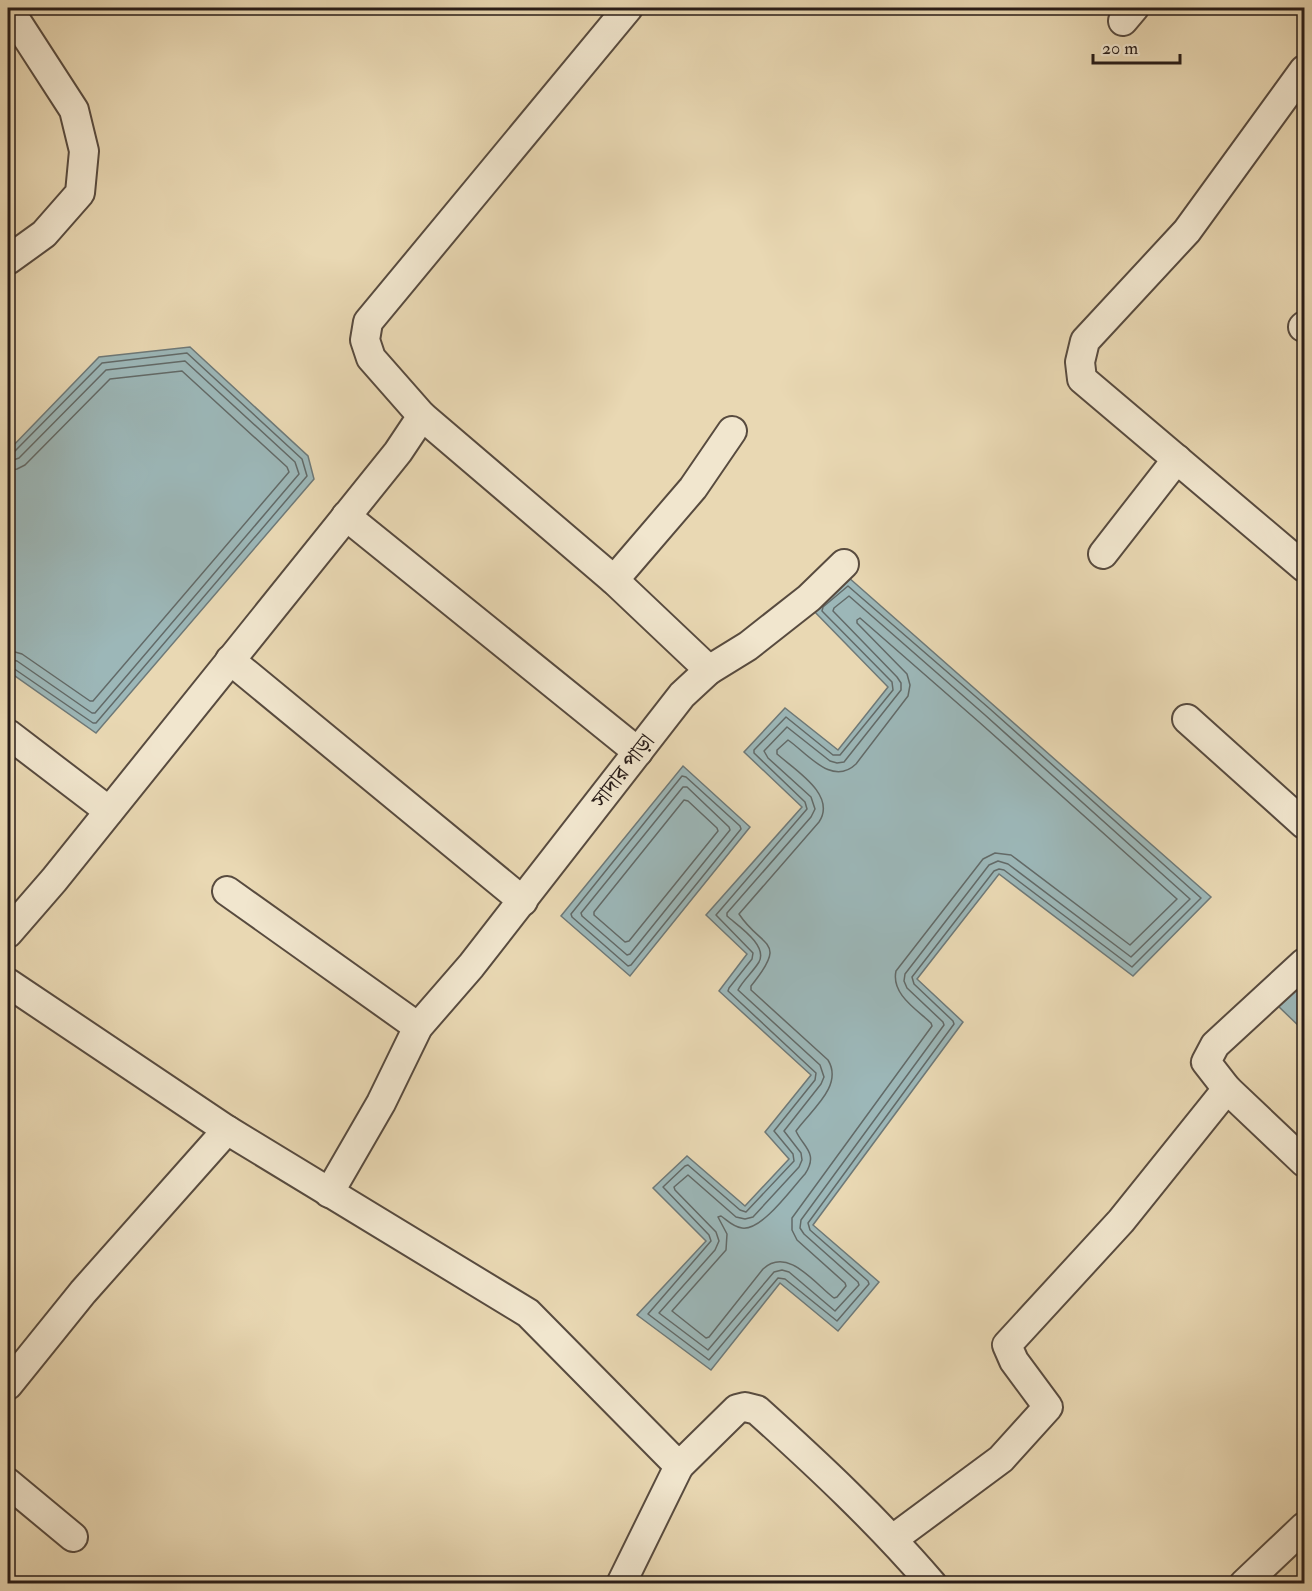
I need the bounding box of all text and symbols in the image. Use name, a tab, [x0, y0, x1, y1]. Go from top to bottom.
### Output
scale bar	[1093, 27, 1180, 65]
text: 20 m	[1102, 37, 1138, 60]
street label: সাদার পাড়া	[585, 728, 661, 814]

